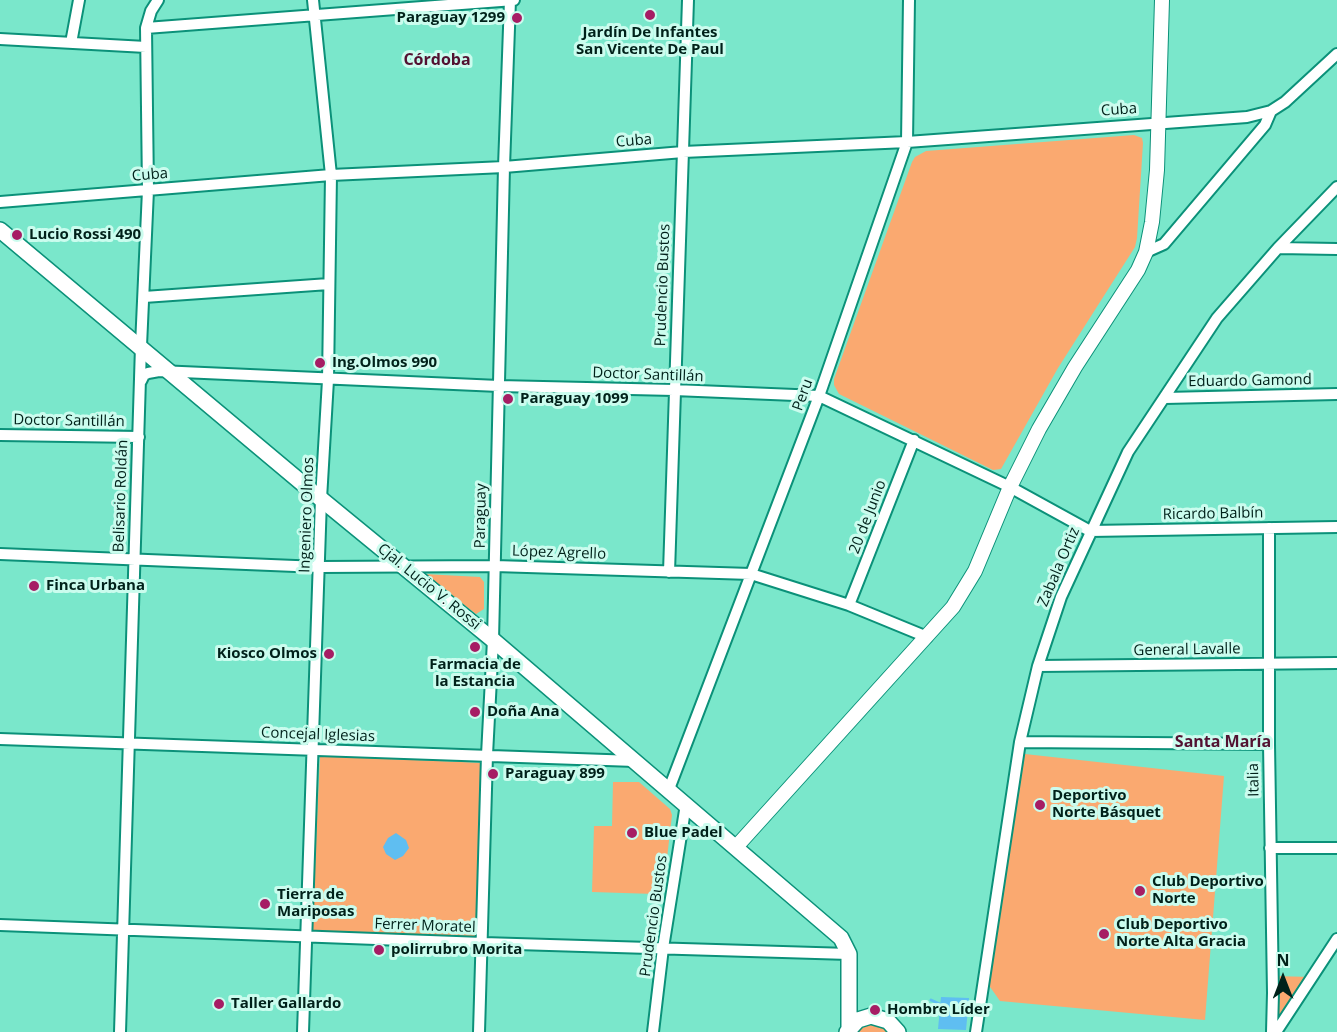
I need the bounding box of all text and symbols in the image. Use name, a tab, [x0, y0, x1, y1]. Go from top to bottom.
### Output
marker: Jardín De Infantes San Vicente De Paul	[643, 8, 657, 22]
place label: Paraguay 1299	[397, 9, 505, 27]
marker: Paraguay 1299	[510, 11, 524, 25]
place label: Jardín De Infantes San Vicente De Paul	[576, 24, 724, 59]
district label: Córdoba	[403, 50, 471, 70]
street label: Cuba	[1100, 100, 1138, 120]
street label: Cuba	[615, 130, 653, 152]
street label: Cuba	[131, 164, 169, 186]
street label: Prudencio Bustos	[652, 223, 674, 347]
place label: Lucio Rossi 490	[29, 226, 141, 244]
marker: Lucio Rossi 490	[10, 228, 24, 242]
place label: Ing.Olmos 990	[332, 354, 437, 372]
marker: Ing.Olmos 990	[313, 356, 327, 370]
street label: Doctor Santillán	[592, 364, 704, 386]
street label: Eduardo Gamond	[1188, 371, 1312, 391]
street label: Peru	[789, 377, 817, 413]
place label: Paraguay 1099	[520, 390, 628, 408]
marker: Paraguay 1099	[501, 392, 515, 406]
street label: Doctor Santillán	[13, 411, 125, 431]
street label: Belisario Roldán	[110, 439, 132, 553]
street label: Ingeniero Olmos	[296, 457, 318, 573]
street label: 20 de Junio	[846, 477, 890, 557]
street label: Paraguay	[471, 483, 491, 549]
street label: Ricardo Balbín	[1162, 504, 1264, 524]
street label: Zabala Ortiz	[1034, 525, 1084, 609]
street label: Cjal. Lucio V. Rossi	[374, 540, 484, 634]
street label: López Agrello	[512, 542, 606, 564]
place label: Finca Urbana	[46, 577, 145, 595]
marker: Finca Urbana	[27, 579, 41, 593]
marker: Farmacia de la Estancia	[468, 640, 482, 654]
street label: General Lavalle	[1133, 640, 1241, 660]
place label: Kiosco Olmos	[217, 645, 317, 663]
marker: Kiosco Olmos	[322, 647, 336, 661]
place label: Farmacia de la Estancia	[429, 656, 521, 691]
place label: Doña Ana	[487, 703, 559, 721]
marker: Doña Ana	[468, 705, 482, 719]
street label: Concejal Iglesias	[261, 724, 375, 746]
district label: Santa María	[1175, 732, 1271, 752]
street label: Italia	[1245, 763, 1263, 797]
place label: Paraguay 899	[505, 765, 605, 783]
marker: Paraguay 899	[486, 767, 500, 781]
place label: Deportivo Norte Básquet	[1052, 787, 1161, 822]
marker: Deportivo Norte Básquet	[1033, 798, 1047, 812]
place label: Blue Padel	[644, 824, 723, 842]
marker: Blue Padel	[625, 826, 639, 840]
street label: Prudencio Bustos	[637, 854, 671, 978]
place label: Club Deportivo Norte	[1152, 873, 1264, 908]
marker: Club Deportivo Norte	[1133, 884, 1147, 898]
place label: Tierra de Mariposas	[277, 886, 354, 921]
marker: Tierra de Mariposas	[258, 897, 272, 911]
street label: Ferrer Moratel	[374, 915, 476, 937]
place label: Club Deportivo Norte Alta Gracia	[1116, 916, 1246, 951]
marker: Club Deportivo Norte Alta Gracia	[1097, 927, 1111, 941]
place label: polirrubro Morita	[391, 941, 522, 959]
marker: polirrubro Morita	[372, 943, 386, 957]
north arrow	[1253, 948, 1313, 1008]
text: N	[1276, 949, 1290, 971]
place label: Taller Gallardo	[231, 995, 341, 1013]
marker: Taller Gallardo	[212, 997, 226, 1011]
place label: Hombre Líder	[887, 1001, 990, 1019]
marker: Hombre Líder	[868, 1003, 882, 1017]

